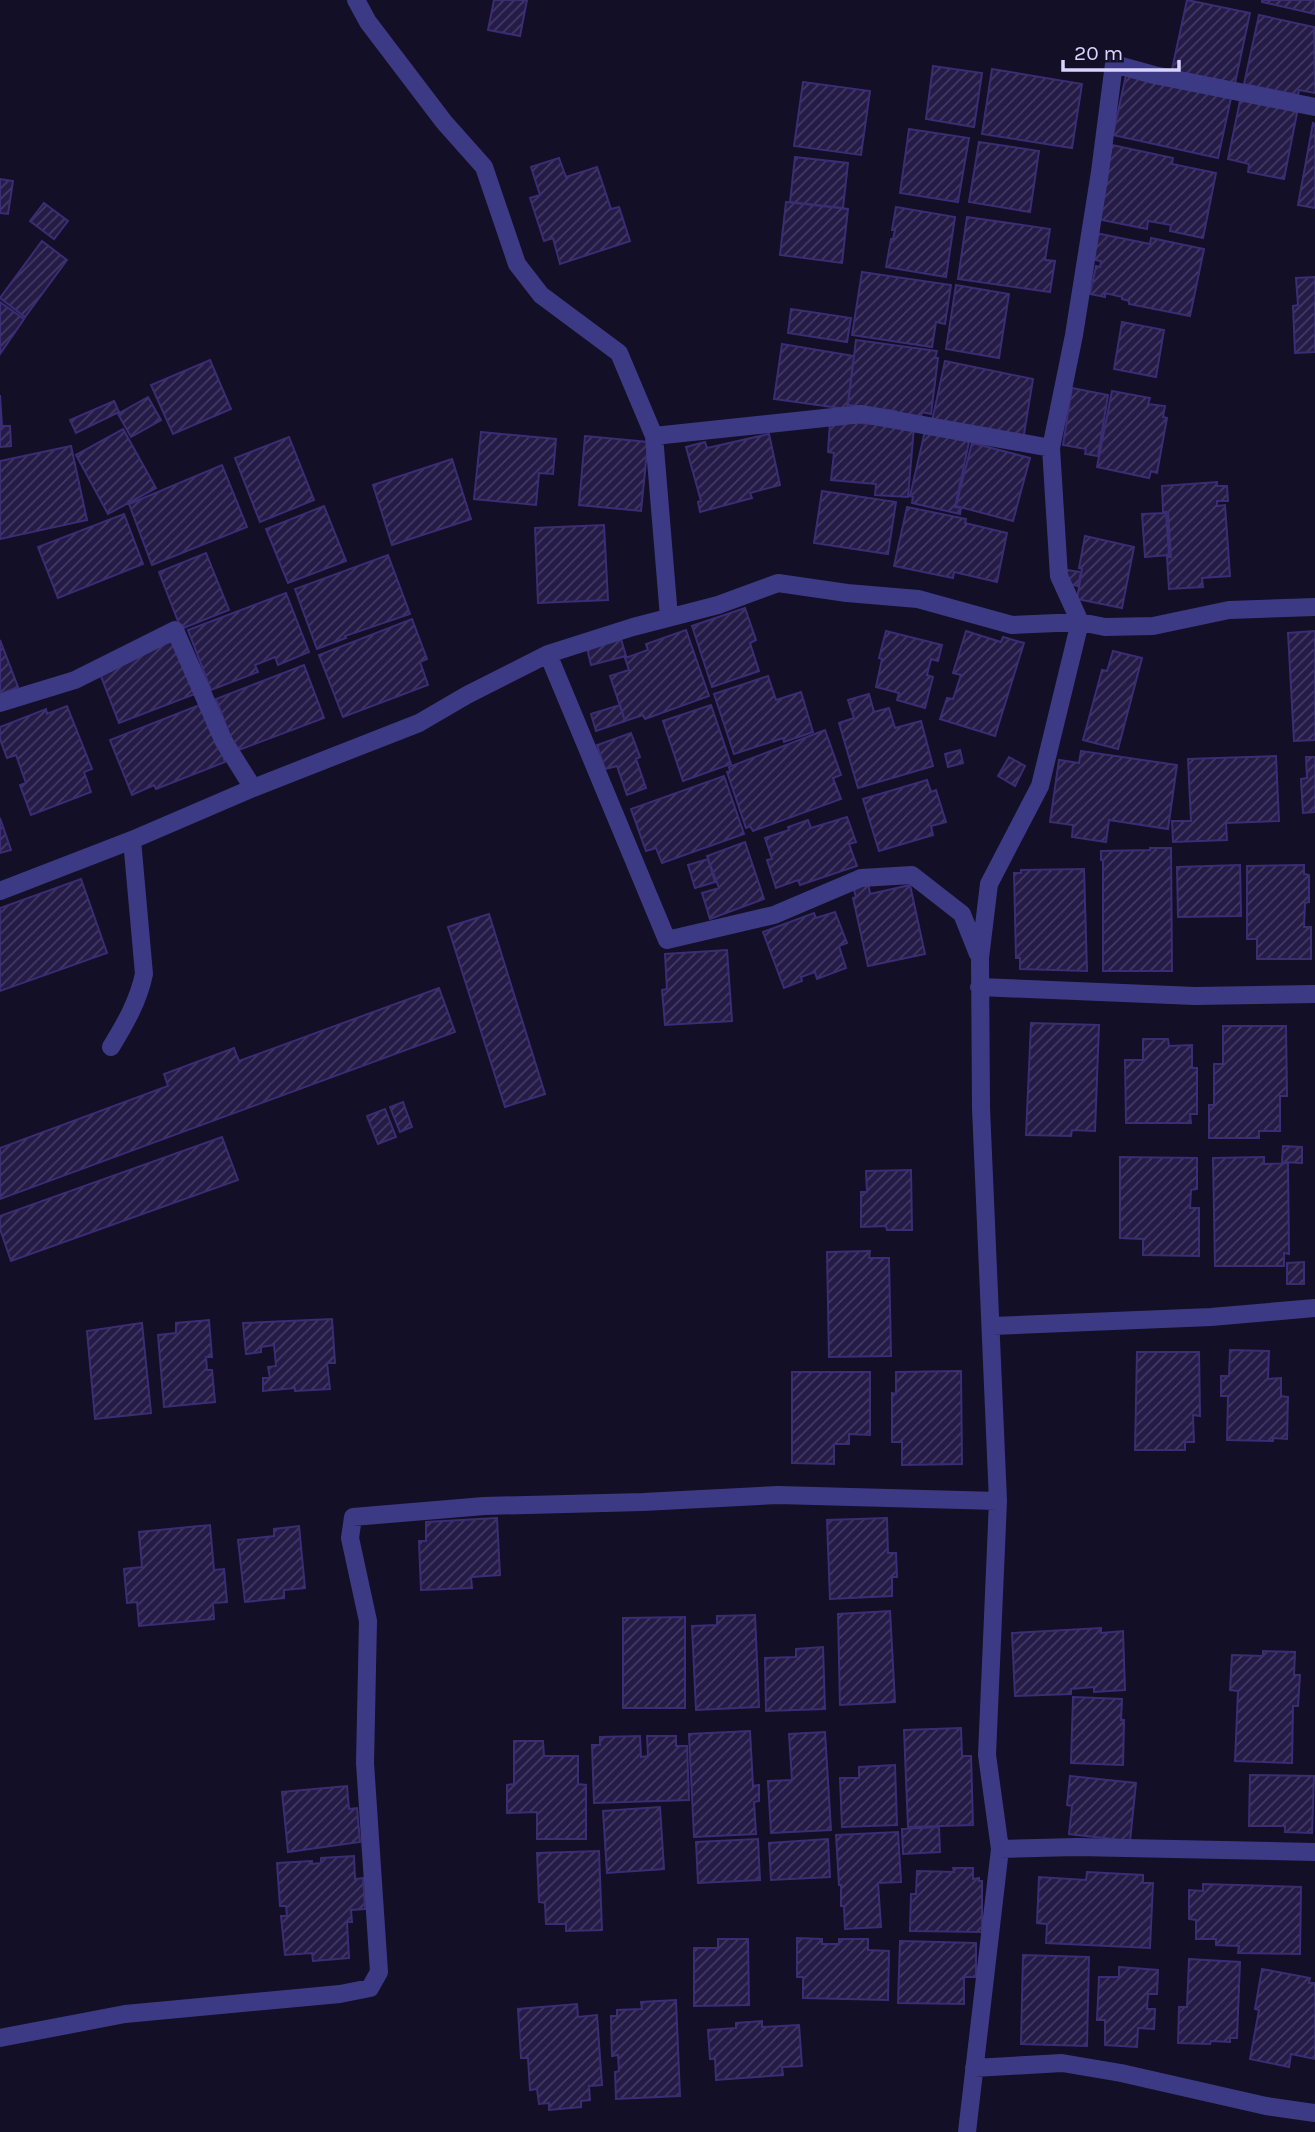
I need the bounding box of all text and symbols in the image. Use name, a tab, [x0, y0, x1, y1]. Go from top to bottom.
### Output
scale bar	[1063, 28, 1178, 72]
text: 20 m	[1074, 41, 1123, 65]

